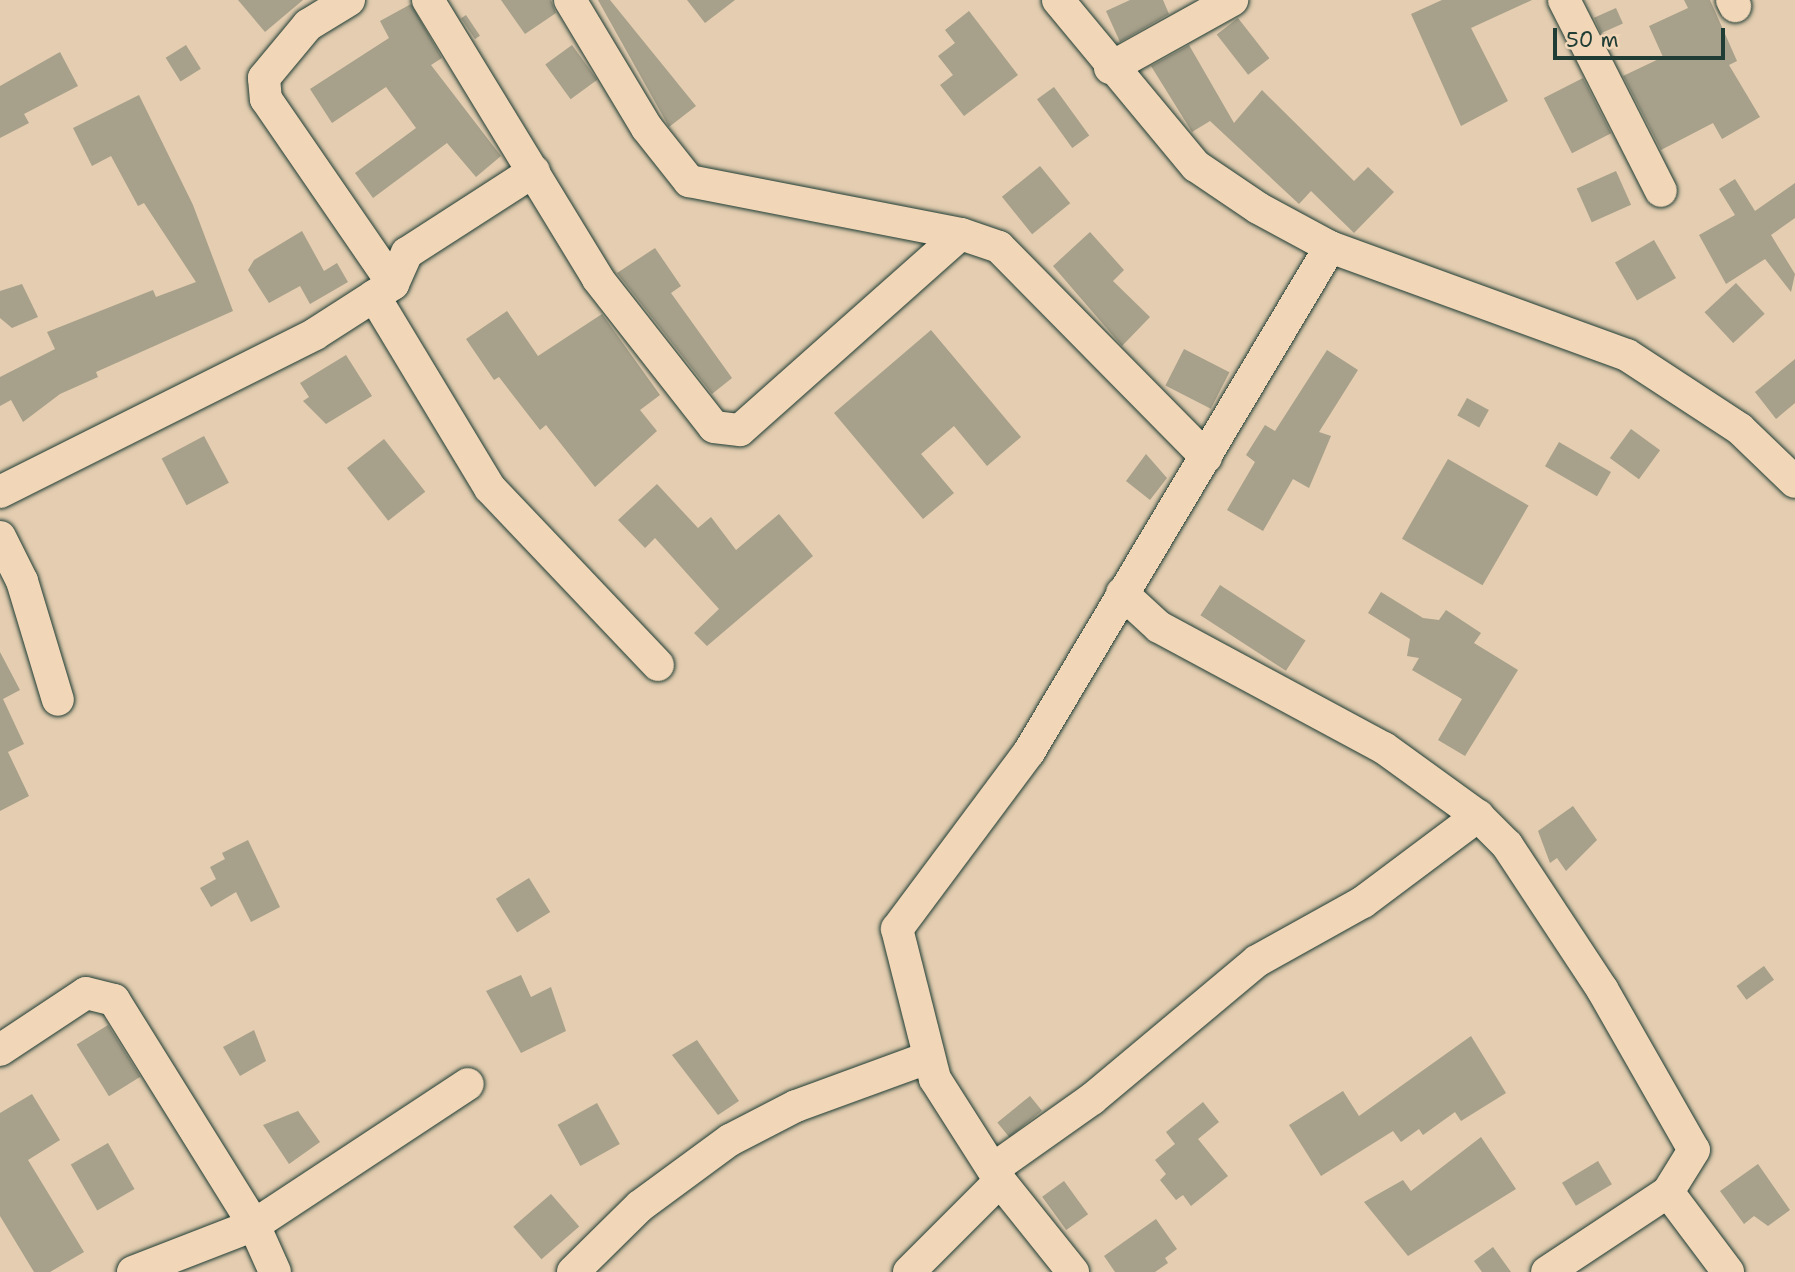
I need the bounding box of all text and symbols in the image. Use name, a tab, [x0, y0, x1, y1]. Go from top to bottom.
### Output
scale bar	[1557, 14, 1728, 58]
text: 50 m	[1566, 26, 1619, 54]

